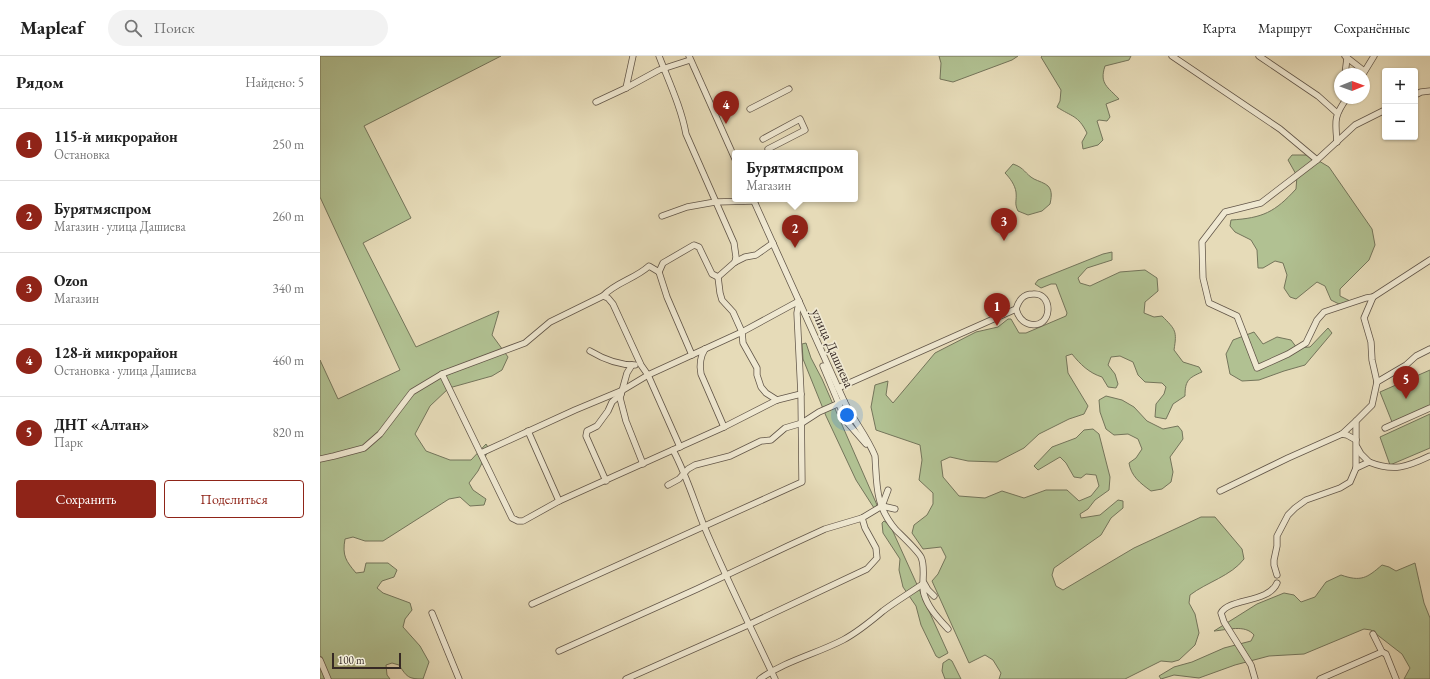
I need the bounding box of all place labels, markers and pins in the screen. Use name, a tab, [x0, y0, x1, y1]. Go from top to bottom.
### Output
pin: 4	[713, 91, 739, 124]
pin: 3	[991, 208, 1017, 241]
pin: 2	[782, 215, 808, 248]
pin: 1	[984, 293, 1010, 326]
pin: 5	[1393, 366, 1419, 399]

